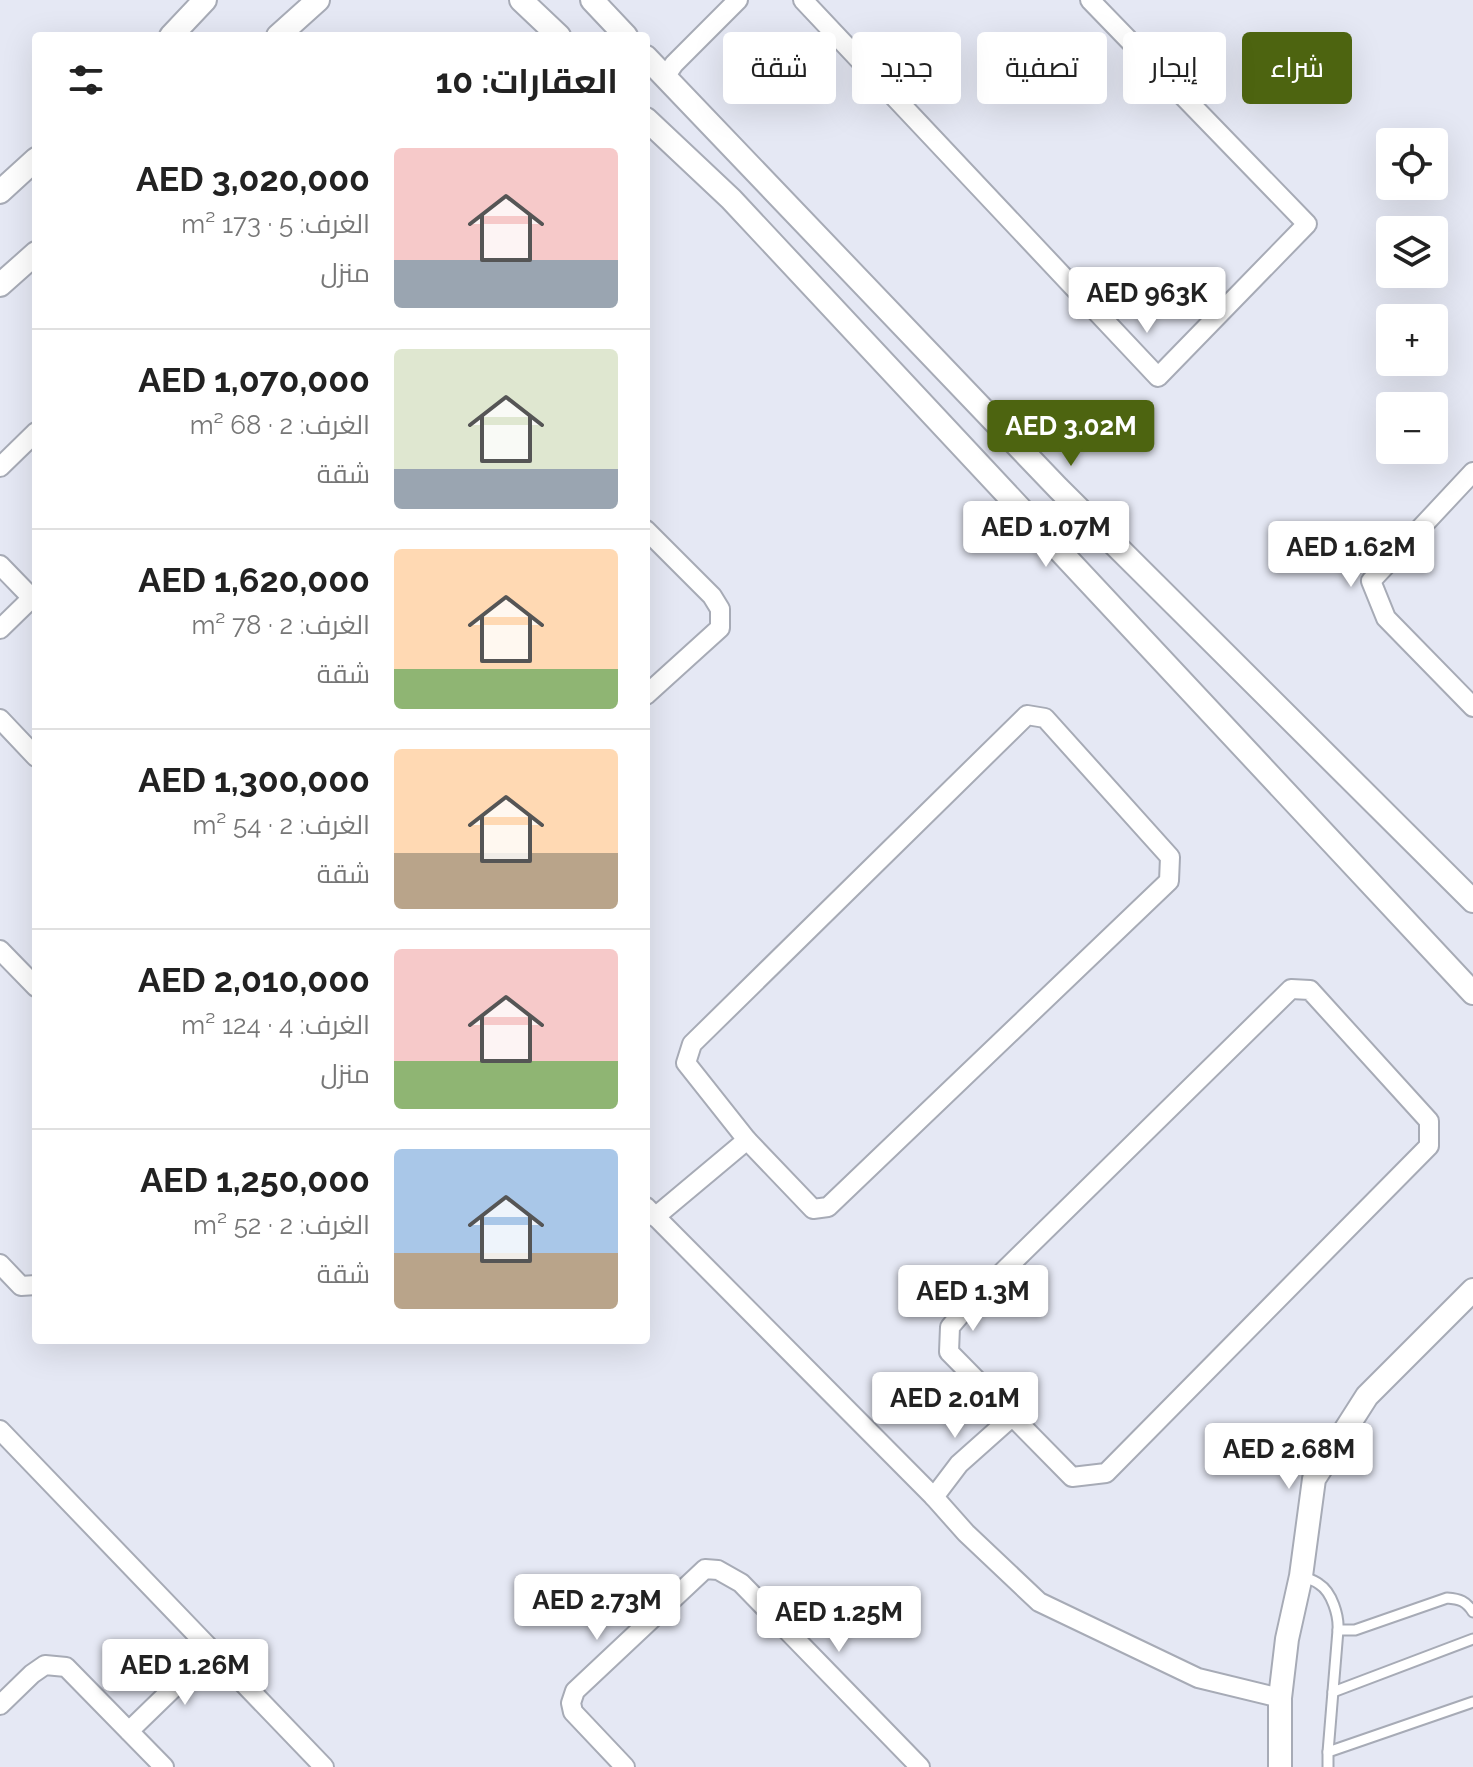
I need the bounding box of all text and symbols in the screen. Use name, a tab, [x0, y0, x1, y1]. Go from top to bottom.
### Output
chip: شقة	[723, 32, 836, 104]
chip: جديد	[852, 32, 961, 104]
chip: تصفية	[977, 32, 1107, 104]
chip: إيجار	[1123, 32, 1226, 104]
chip: شراء	[1242, 32, 1352, 104]
icon: filters	[64, 58, 108, 102]
text: العقارات: 10	[435, 61, 618, 101]
map controls	[1376, 128, 1448, 464]
button: locate	[1376, 128, 1448, 200]
text: AED 3,020,000	[136, 159, 370, 199]
icon: home	[458, 180, 554, 276]
text: الغرف: 5 · 173 m²	[181, 209, 370, 239]
button: layers	[1376, 216, 1448, 288]
text: منزل	[321, 258, 370, 288]
pin: AED 963K	[1064, 267, 1230, 335]
text: AED 963K	[1087, 278, 1207, 308]
button: +	[1376, 304, 1448, 376]
text: AED 1,070,000	[138, 360, 370, 400]
icon: home	[458, 381, 554, 477]
button: −	[1376, 392, 1448, 464]
pin: AED 3.02M	[979, 400, 1163, 468]
text: الغرف: 2 · 68 m²	[190, 410, 370, 440]
text: AED 3.02M	[1005, 411, 1137, 441]
text: شقة	[317, 459, 370, 489]
pin: AED 1.07M	[954, 501, 1138, 569]
text: AED 1.07M	[981, 512, 1111, 542]
pin: AED 1.62M	[1259, 521, 1443, 589]
text: AED 1.62M	[1286, 532, 1416, 562]
text: AED 1,620,000	[138, 560, 370, 600]
icon: home	[458, 581, 554, 677]
text: الغرف: 2 · 78 m²	[191, 610, 370, 640]
text: شقة	[317, 659, 370, 689]
text: AED 1,300,000	[138, 760, 370, 800]
icon: home	[458, 781, 554, 877]
text: الغرف: 2 · 54 m²	[192, 810, 370, 840]
text: شقة	[317, 859, 370, 889]
text: AED 2,010,000	[138, 960, 370, 1000]
icon: home	[458, 981, 554, 1077]
text: الغرف: 4 · 124 m²	[181, 1010, 370, 1040]
text: منزل	[321, 1059, 370, 1089]
text: AED 1,250,000	[140, 1160, 370, 1200]
icon: home	[458, 1181, 554, 1277]
text: الغرف: 2 · 52 m²	[193, 1210, 370, 1240]
text: شقة	[317, 1259, 370, 1289]
pin: AED 1.3M	[890, 1265, 1056, 1333]
text: AED 1.3M	[916, 1276, 1030, 1306]
pin: AED 2.01M	[863, 1372, 1047, 1440]
text: AED 2.01M	[890, 1383, 1020, 1413]
pin: AED 2.68M	[1197, 1423, 1381, 1491]
text: AED 2.68M	[1223, 1434, 1355, 1464]
pin: AED 2.73M	[505, 1574, 689, 1642]
text: AED 2.73M	[532, 1585, 662, 1615]
pin: AED 1.25M	[747, 1586, 931, 1654]
text: AED 1.25M	[775, 1597, 903, 1627]
pin: AED 1.26M	[93, 1639, 277, 1707]
text: AED 1.26M	[120, 1650, 250, 1680]

